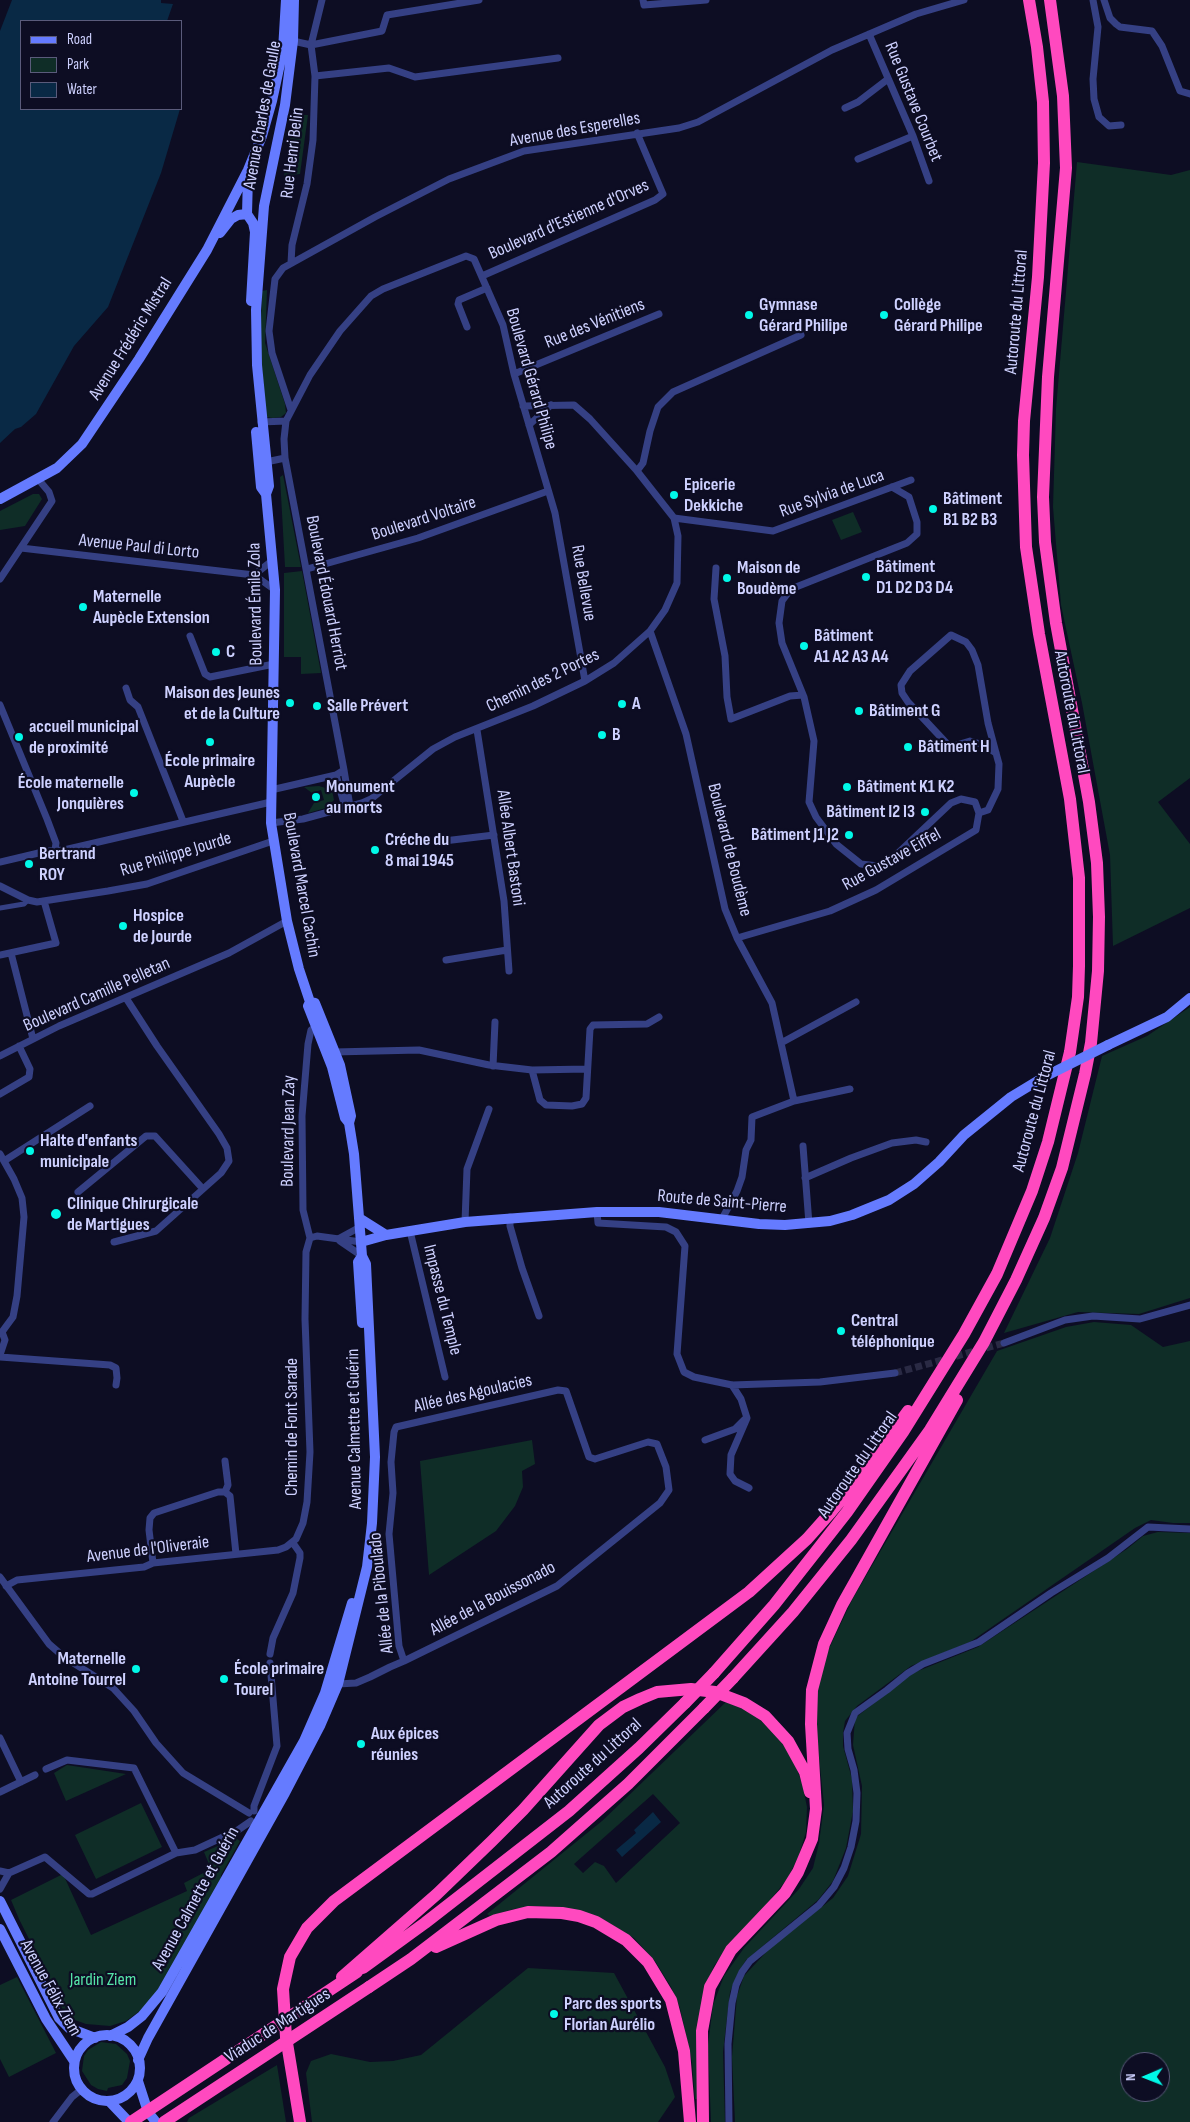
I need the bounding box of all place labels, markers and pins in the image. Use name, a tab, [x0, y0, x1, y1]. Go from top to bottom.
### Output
place label: Gymnase Gérard Philipe	[759, 294, 848, 336]
place label: Collège Gérard Philipe	[894, 294, 983, 336]
marker: Gymnase Gérard Philipe	[743, 309, 755, 321]
marker: Collège Gérard Philipe	[878, 309, 890, 321]
place label: Epicerie Dekkiche	[684, 474, 743, 516]
place label: Bâtiment B1 B2 B3	[943, 488, 1002, 530]
marker: Epicerie Dekkiche	[668, 489, 680, 501]
marker: Bâtiment B1 B2 B3	[927, 503, 939, 515]
place label: Bâtiment D1 D2 D3 D4	[876, 556, 953, 598]
place label: Maison de Boudème	[737, 557, 800, 600]
marker: Bâtiment D1 D2 D3 D4	[860, 571, 872, 583]
marker: Maison de Boudème	[721, 572, 733, 584]
place label: Maternelle Aupècle Extension	[93, 586, 210, 628]
marker: Maternelle Aupècle Extension	[77, 601, 89, 613]
place label: Bâtiment A1 A2 A3 A4	[814, 625, 889, 668]
marker: Bâtiment A1 A2 A3 A4	[798, 640, 810, 652]
place label: C	[226, 641, 235, 663]
marker: C	[210, 646, 222, 658]
place label: Maison des Jeunes et de la Culture	[165, 682, 280, 724]
place label: A	[632, 693, 641, 715]
place label: Salle Prévert	[327, 695, 408, 717]
marker: Maison des Jeunes et de la Culture	[284, 697, 296, 709]
marker: A	[616, 698, 628, 710]
marker: Salle Prévert	[311, 700, 323, 712]
place label: Bâtiment G	[869, 700, 941, 722]
marker: Bâtiment G	[853, 705, 865, 717]
place label: accueil municipal de proximité	[29, 716, 139, 759]
place label: B	[612, 724, 621, 746]
marker: B	[596, 729, 608, 741]
marker: accueil municipal de proximité	[13, 731, 25, 743]
marker: École primaire Aupècle	[204, 736, 216, 748]
place label: Bâtiment H	[918, 736, 990, 758]
marker: Bâtiment H	[902, 741, 914, 753]
place label: École primaire Aupècle	[165, 750, 255, 792]
place label: École maternelle Jonquières	[18, 772, 124, 814]
place label: Monument au morts	[326, 776, 395, 819]
place label: Bâtiment K1 K2	[857, 776, 954, 798]
marker: Bâtiment K1 K2	[841, 781, 853, 793]
marker: École maternelle Jonquières	[128, 787, 140, 799]
marker: Monument au morts	[310, 791, 322, 803]
place label: Bâtiment I2 I3	[826, 801, 915, 823]
marker: Bâtiment I2 I3	[919, 806, 931, 818]
place label: Bâtiment J1 J2	[751, 824, 839, 846]
place label: Créche du 8 mai 1945	[385, 829, 454, 872]
marker: Bâtiment J1 J2	[843, 829, 855, 841]
place label: Bertrand ROY	[39, 843, 96, 886]
marker: Créche du 8 mai 1945	[369, 844, 381, 856]
marker: Bertrand ROY	[23, 858, 35, 870]
place label: Hospice de Jourde	[133, 905, 192, 948]
marker: Hospice de Jourde	[117, 920, 129, 932]
place label: Halte d'enfants municipale	[40, 1130, 137, 1172]
marker: Halte d'enfants municipale	[24, 1145, 36, 1157]
place label: Clinique Chirurgicale de Martigues	[67, 1193, 199, 1236]
marker: Clinique Chirurgicale de Martigues	[49, 1207, 63, 1221]
place label: Central téléphonique	[851, 1310, 935, 1352]
marker: Central téléphonique	[835, 1325, 847, 1337]
place label: Maternelle Antoine Tourrel	[29, 1648, 126, 1690]
place label: École primaire Tourel	[234, 1658, 324, 1700]
marker: Maternelle Antoine Tourrel	[130, 1663, 142, 1675]
marker: École primaire Tourel	[218, 1673, 230, 1685]
place label: Aux épices réunies	[371, 1723, 439, 1766]
marker: Aux épices réunies	[355, 1738, 367, 1750]
place label: Parc des sports Florian Aurélio	[564, 1993, 662, 2036]
marker: Parc des sports Florian Aurélio	[548, 2008, 560, 2020]

